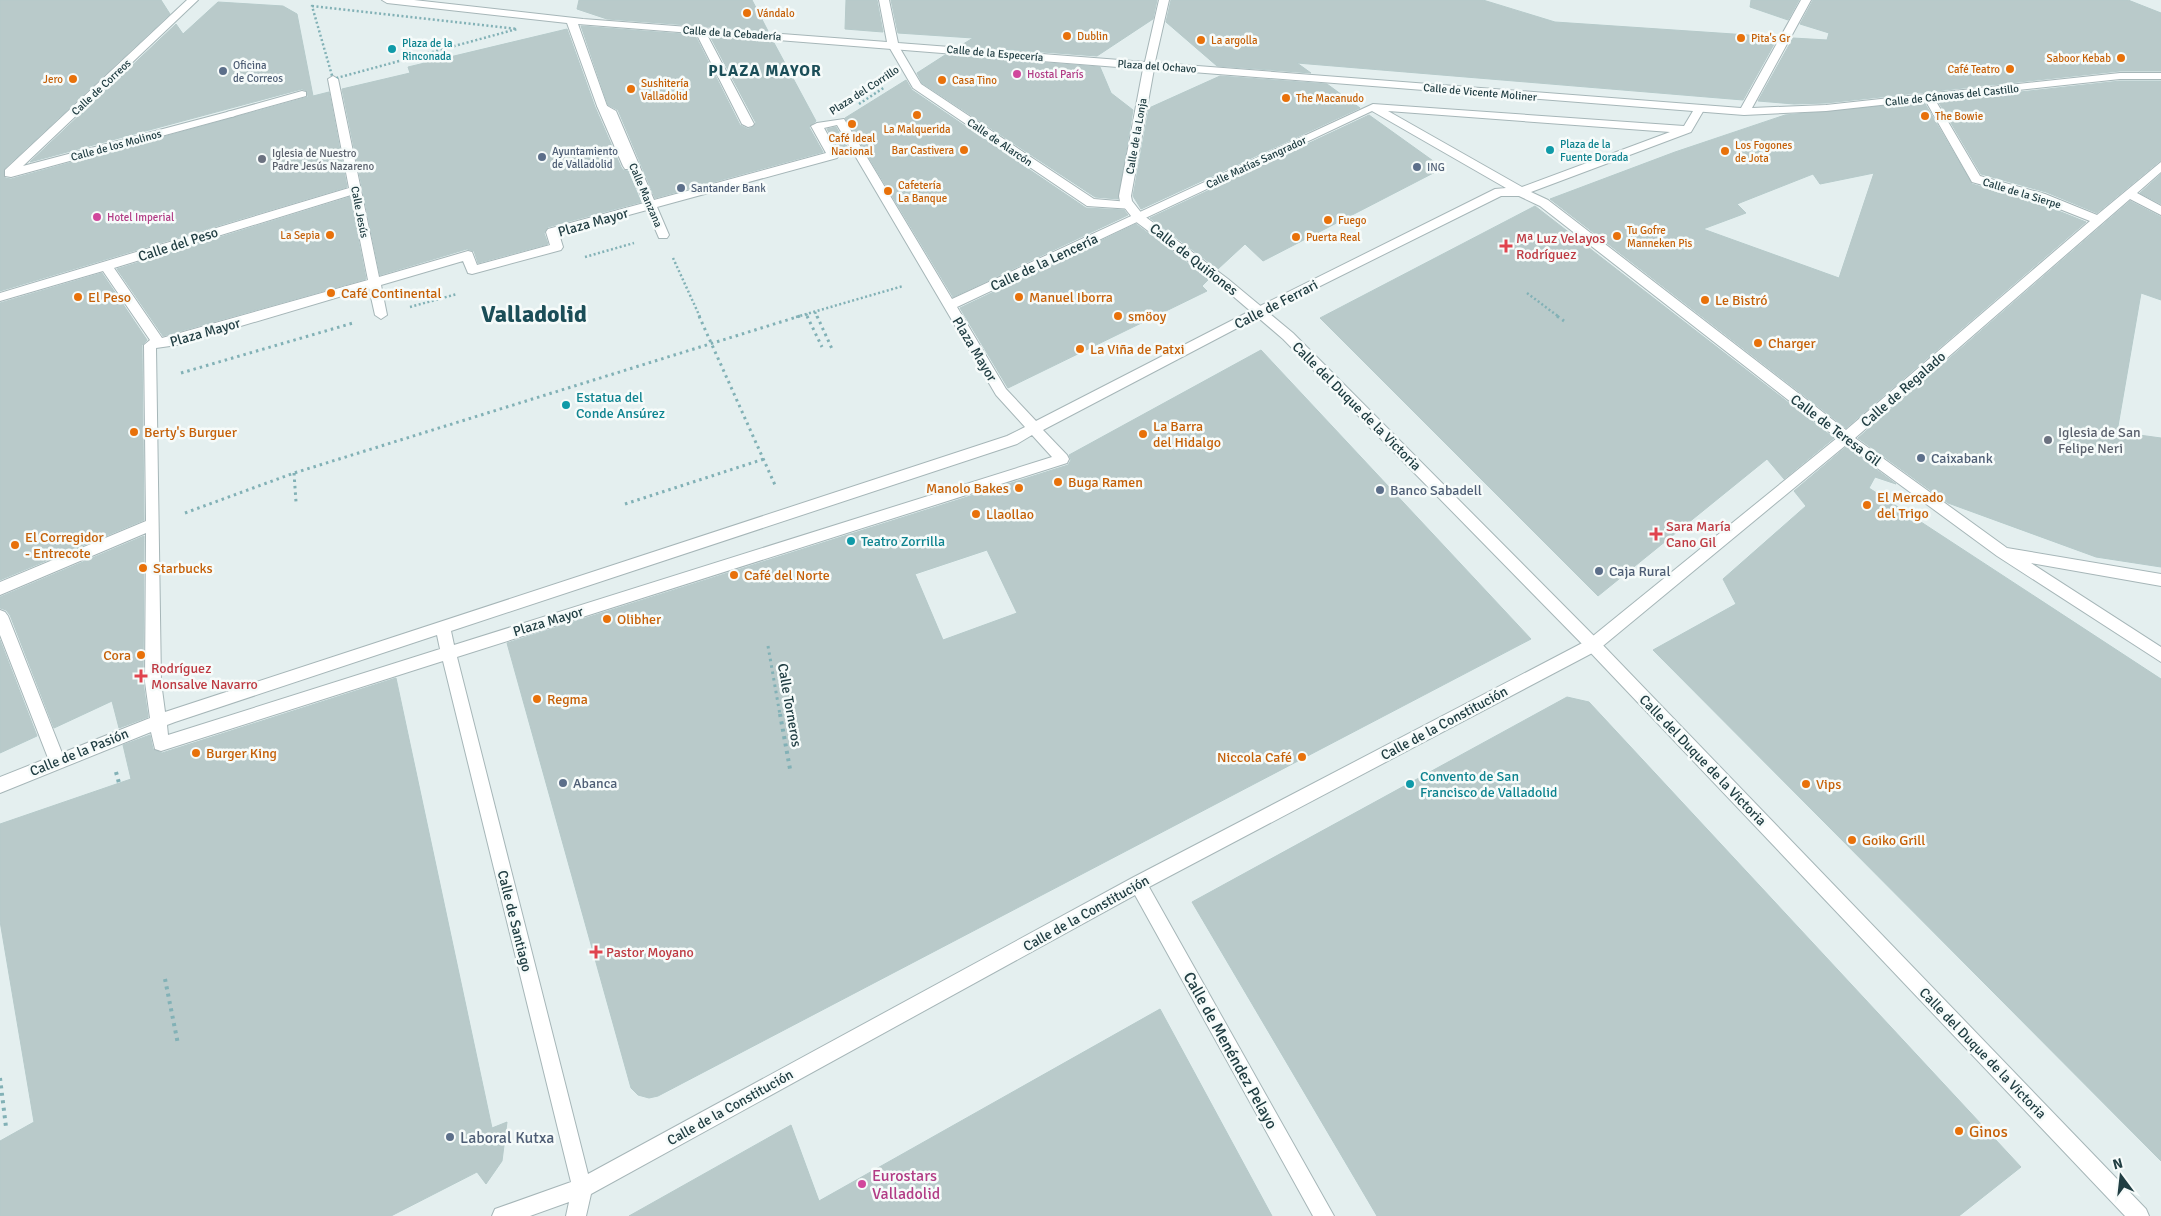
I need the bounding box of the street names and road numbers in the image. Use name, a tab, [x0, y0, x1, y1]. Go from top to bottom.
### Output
street label: Calle de la Cebadería	[682, 24, 782, 43]
street label: Calle de la Especería	[946, 43, 1044, 64]
street label: Calle de Correos	[69, 56, 134, 118]
street label: Plaza del Ochavo	[1117, 57, 1197, 76]
street label: Plaza del Corrillo	[827, 63, 902, 118]
street label: Calle de Vicente Moliner	[1423, 81, 1537, 104]
street label: Calle de Cánovas del Castillo	[1885, 82, 2020, 109]
street label: Calle de la Lonja	[1123, 97, 1150, 175]
street label: Calle de Alarcón	[965, 116, 1035, 169]
street label: Calle de los Molinos	[69, 127, 163, 164]
street label: Calle Matías Sangrador	[1204, 134, 1308, 191]
street label: Calle Manzana	[626, 161, 665, 230]
street label: Calle de la Sierpe	[1981, 175, 2063, 212]
street label: Calle Jesús	[348, 185, 371, 239]
street label: Plaza Mayor	[556, 204, 631, 241]
street label: Calle de Quiñones	[1146, 220, 1241, 299]
street label: Calle del Peso	[136, 224, 220, 265]
street label: Calle de la Lencería	[988, 230, 1101, 295]
street label: Calle de Ferrari	[1232, 276, 1321, 333]
street label: Plaza Mayor	[168, 314, 243, 351]
street label: Plaza Mayor	[949, 314, 1001, 385]
street label: Calle del Duque de la Victoria	[1289, 338, 1425, 474]
street label: Calle de Regalado	[1858, 348, 1949, 431]
street label: Calle de Teresa Gil	[1787, 391, 1884, 470]
street label: Plaza Mayor	[511, 602, 586, 640]
street label: Calle Torneros	[774, 662, 805, 748]
street label: Calle de la Constitución	[1378, 683, 1511, 764]
street label: Calle del Duque de la Victoria	[1636, 691, 1770, 829]
street label: Calle de la Pasión	[27, 725, 131, 780]
street label: Calle de Santiago	[494, 869, 535, 974]
street label: Calle de la Constitución	[1020, 872, 1152, 955]
street label: Calle de Menéndez Pelayo	[1179, 968, 1282, 1133]
street label: Calle del Duque de la Victoria	[1916, 984, 2050, 1122]
street label: Calle de la Constitución	[664, 1066, 796, 1149]

